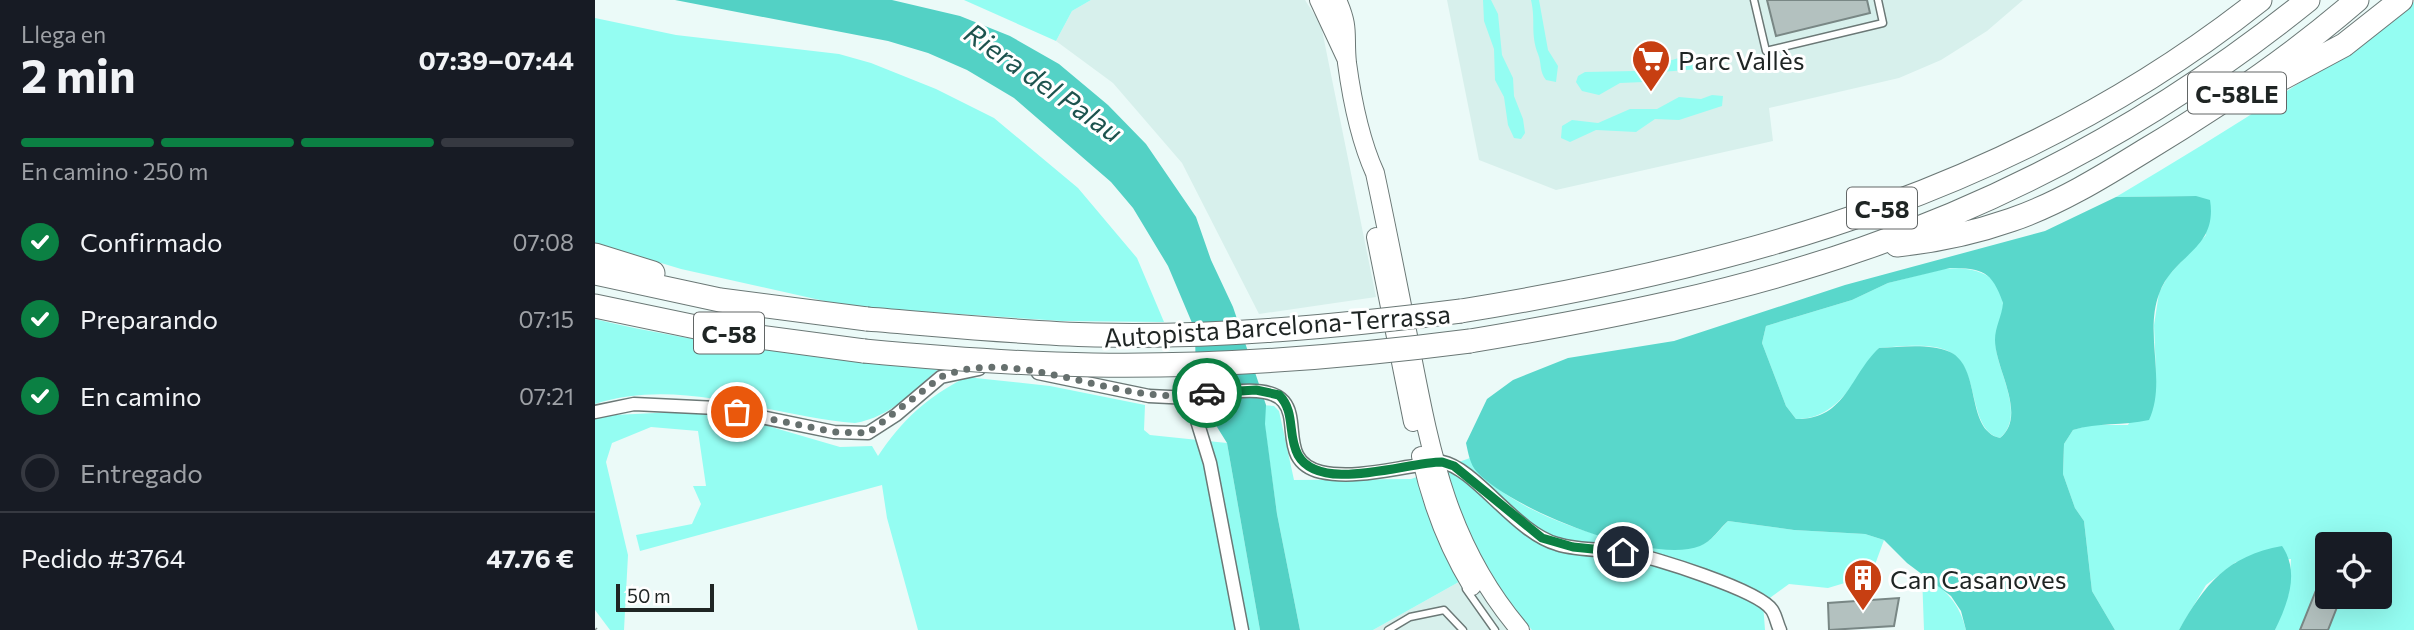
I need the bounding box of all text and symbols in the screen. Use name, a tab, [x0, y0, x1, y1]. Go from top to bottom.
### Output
water label: Riera del Palau	[959, 15, 1130, 149]
text: Llega en	[21, 20, 106, 48]
supermarket icon: Parc Vallès	[1630, 38, 1672, 93]
text: 07:39–07:44	[419, 44, 574, 75]
place label: Parc Vallès	[1678, 44, 1805, 75]
text: 2 min	[21, 46, 136, 102]
road number: C-58LE	[2188, 72, 2286, 114]
text: En camino · 250 m	[21, 157, 208, 185]
road number: C-58	[1847, 188, 1917, 229]
icon: check	[21, 223, 59, 261]
text: Confirmado	[80, 226, 222, 257]
text: 07:08	[513, 228, 574, 256]
street label: Autopista Barcelona-Terrassa	[1102, 297, 1452, 353]
icon: check	[21, 300, 59, 338]
text: Preparando	[80, 303, 218, 334]
text: 07:15	[518, 305, 574, 333]
road number: C-58	[694, 312, 764, 354]
courier	[1172, 358, 1242, 428]
icon: car	[1188, 374, 1226, 412]
icon: check	[21, 377, 59, 415]
text: En camino	[80, 380, 202, 411]
text: 07:21	[519, 382, 574, 410]
pin	[707, 382, 767, 442]
icon: bag	[718, 393, 756, 431]
text: Entregado	[80, 457, 203, 488]
pin	[1593, 522, 1653, 582]
map controls	[2315, 532, 2392, 609]
button: locate	[2315, 532, 2392, 609]
icon: home	[1604, 533, 1642, 571]
text: Pedido #3764	[21, 542, 185, 573]
text: 47.76 €	[486, 542, 574, 573]
building icon: Can Casanoves	[1842, 557, 1884, 612]
place label: Can Casanoves	[1890, 563, 2067, 594]
scale bar	[616, 581, 714, 613]
text: 50 m	[627, 584, 671, 607]

